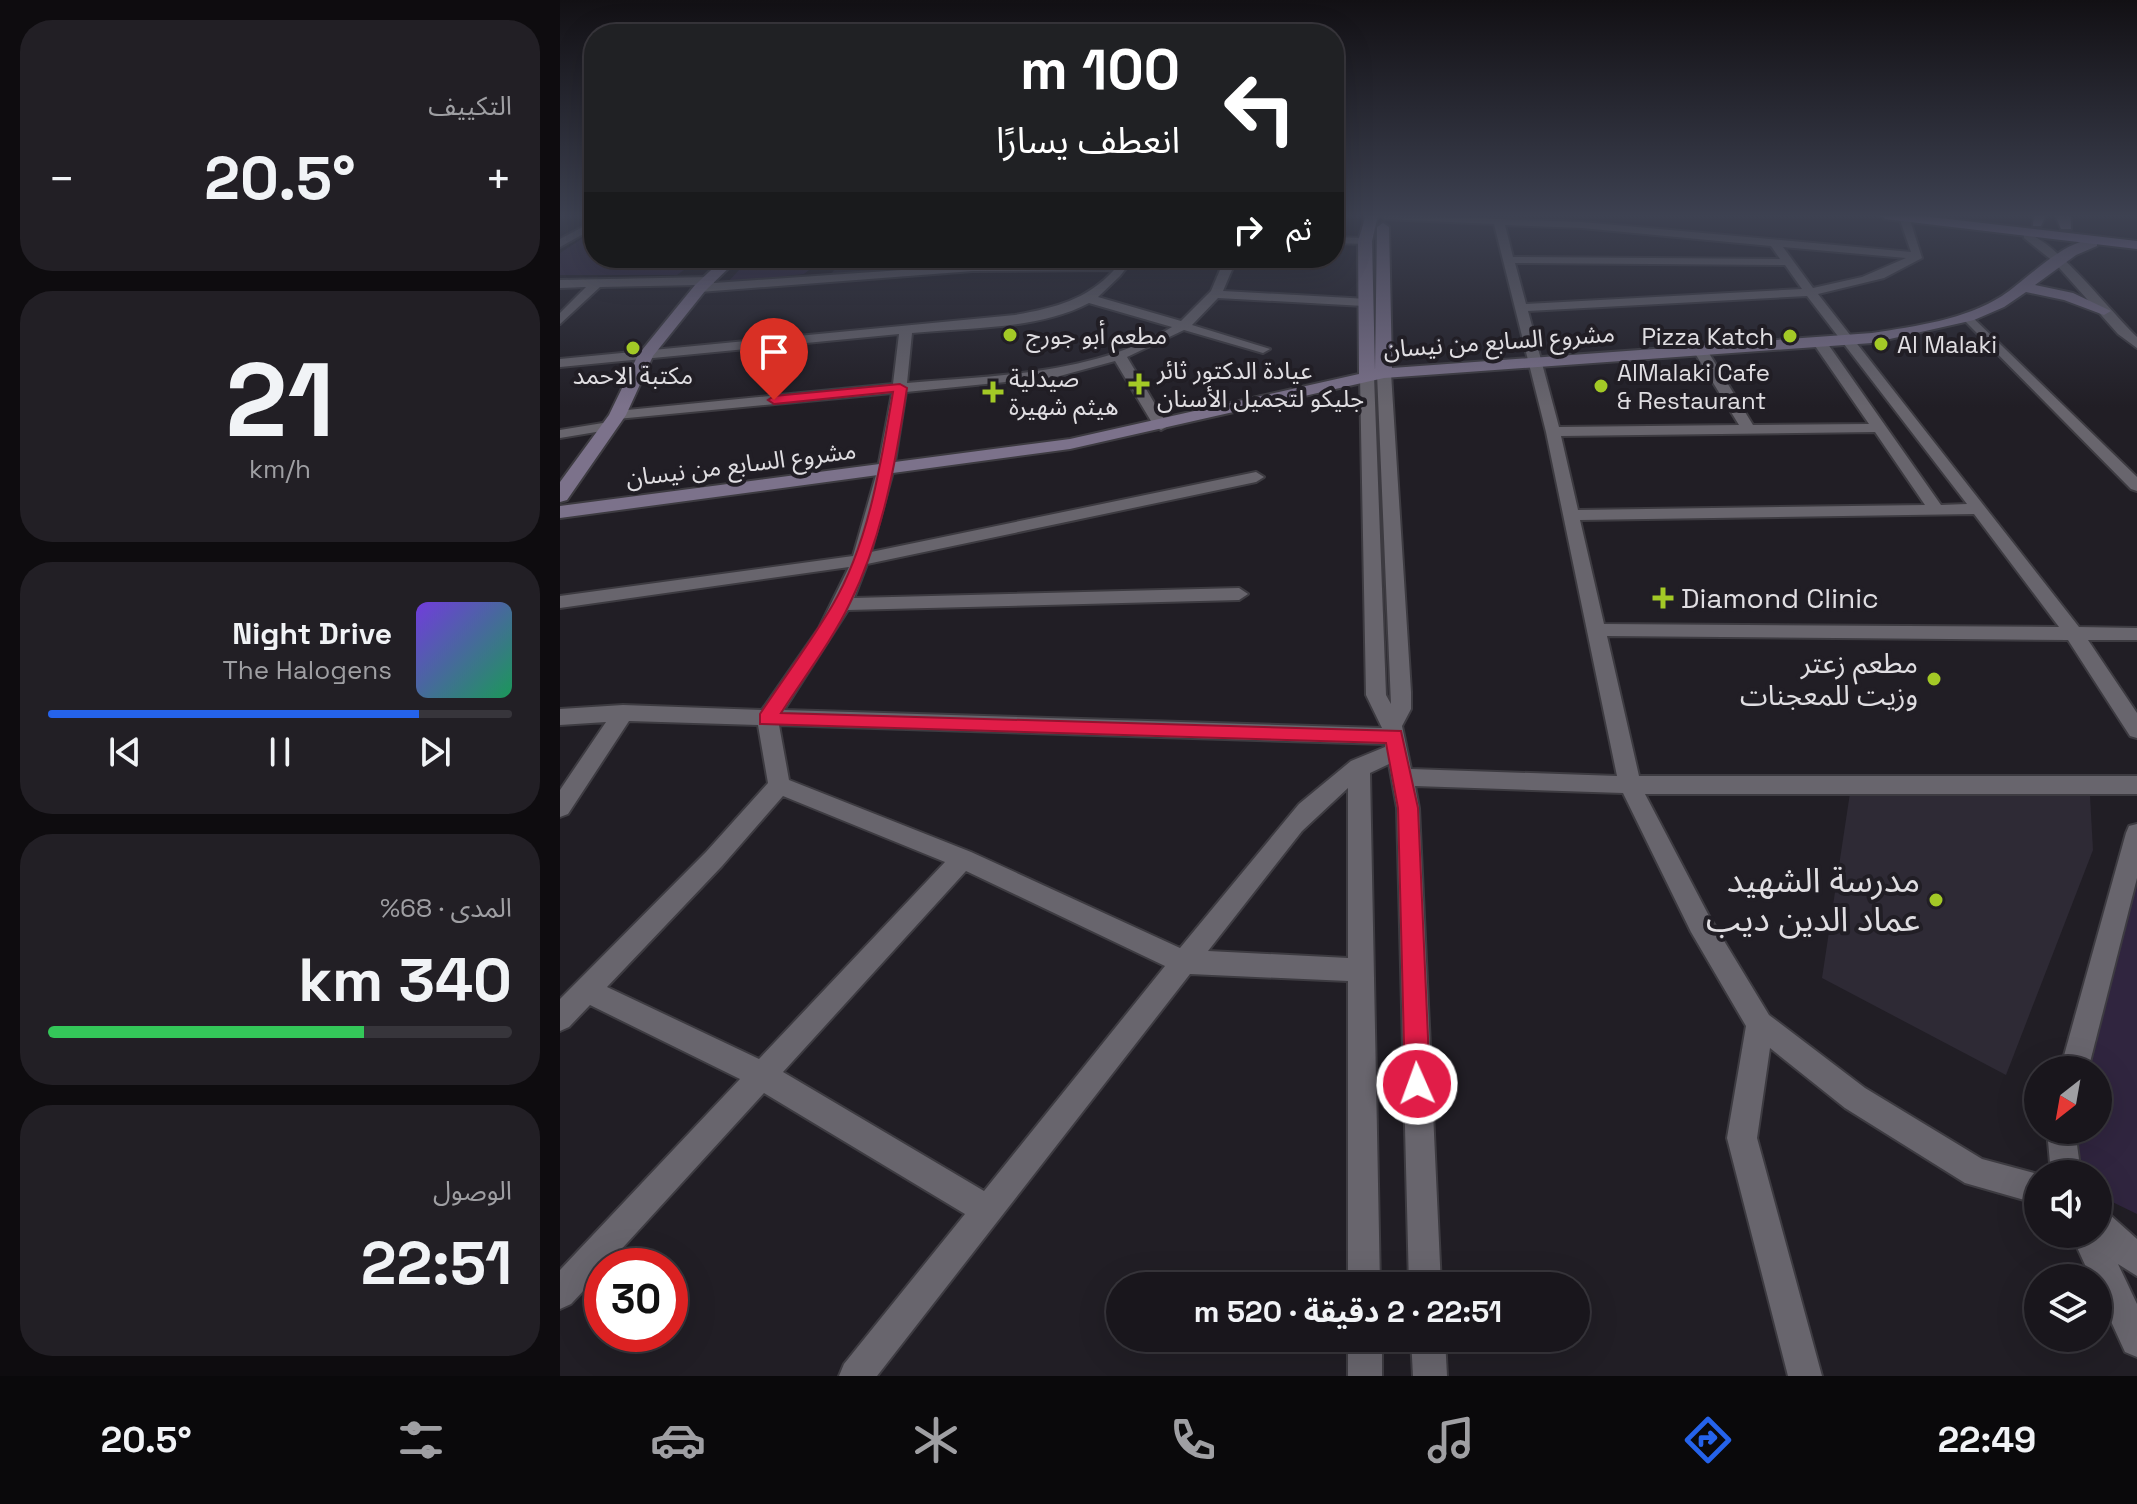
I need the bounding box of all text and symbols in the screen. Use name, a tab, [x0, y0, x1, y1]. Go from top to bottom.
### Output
text: 100 m	[1020, 34, 1180, 105]
icon: left	[1208, 56, 1312, 160]
text: التكييف	[428, 89, 512, 123]
text: انعطف يسارًا	[996, 118, 1180, 164]
text: 20.5°	[204, 140, 356, 217]
text: −	[48, 151, 75, 207]
text: +	[485, 151, 512, 207]
icon: right	[1226, 208, 1270, 252]
text: ثم	[1286, 210, 1312, 249]
street label: مشروع السابع من نيسان	[1382, 317, 1616, 367]
pin	[740, 318, 808, 400]
place label: مطعم أبو جورج	[1026, 319, 1167, 353]
place label: Pizza Katch	[1641, 321, 1774, 352]
marker: مطعم أبو جورج	[1001, 326, 1019, 344]
marker: Pizza Katch	[1781, 327, 1799, 345]
place label: Al Malaki	[1897, 329, 1997, 360]
icon: arrive	[752, 330, 796, 374]
text: 21	[226, 334, 334, 466]
marker: Al Malaki	[1872, 335, 1890, 353]
marker: مكتبة الاحمد	[624, 339, 642, 357]
place label: عيادة الدكتور ثائر جليكو لتجميل الأسنان	[1156, 355, 1364, 414]
place label: AlMalaki Cafe & Restaurant	[1617, 357, 1770, 416]
place label: مكتبة الاحمد	[573, 360, 693, 391]
place label: صيدلية هيثم شهيرة	[1009, 363, 1119, 424]
marker: عيادة الدكتور ثائر جليكو لتجميل الأسنان	[1128, 373, 1150, 395]
marker: AlMalaki Cafe & Restaurant	[1592, 377, 1610, 395]
marker: صيدلية هيثم شهيرة	[984, 383, 1002, 401]
street label: مشروع السابع من نيسان	[624, 434, 858, 495]
text: km/h	[249, 452, 311, 486]
place label: Diamond Clinic	[1681, 580, 1879, 616]
marker: Diamond Clinic	[1652, 587, 1674, 609]
text: Night Drive	[232, 614, 392, 653]
place label: مطعم زعتر وزيت للمعجنات	[1740, 645, 1918, 713]
text: The Halogens	[223, 653, 392, 687]
marker: مطعم زعتر وزيت للمعجنات	[1925, 670, 1943, 688]
icon: previous	[103, 730, 147, 774]
icon: pause	[258, 730, 302, 774]
icon: next	[413, 730, 457, 774]
place label: مدرسة الشهيد عماد الدين ديب	[1706, 859, 1920, 941]
text: المدى · 68%	[380, 891, 512, 925]
marker: مدرسة الشهيد عماد الدين ديب	[1927, 891, 1945, 909]
text: 340 km	[298, 942, 512, 1019]
position arrow	[1375, 1042, 1459, 1126]
north arrow	[2024, 1056, 2112, 1144]
map controls	[2024, 1056, 2112, 1352]
button: sound	[2024, 1160, 2112, 1248]
text: الوصول	[433, 1174, 512, 1208]
text: 22:51	[361, 1225, 512, 1302]
speed limit sign: 30	[584, 1248, 688, 1352]
button: layers	[2024, 1264, 2112, 1352]
text: 22:51 · 2 دقيقة · 520 m	[1194, 1292, 1502, 1331]
icon: filters	[393, 1412, 449, 1468]
icon: car	[650, 1412, 706, 1468]
icon: climate	[908, 1412, 964, 1468]
icon: phone	[1165, 1412, 1221, 1468]
icon: music	[1423, 1412, 1479, 1468]
icon: directions	[1680, 1412, 1736, 1468]
text: 20.5°	[101, 1417, 192, 1463]
text: 22:49	[1938, 1417, 2036, 1463]

